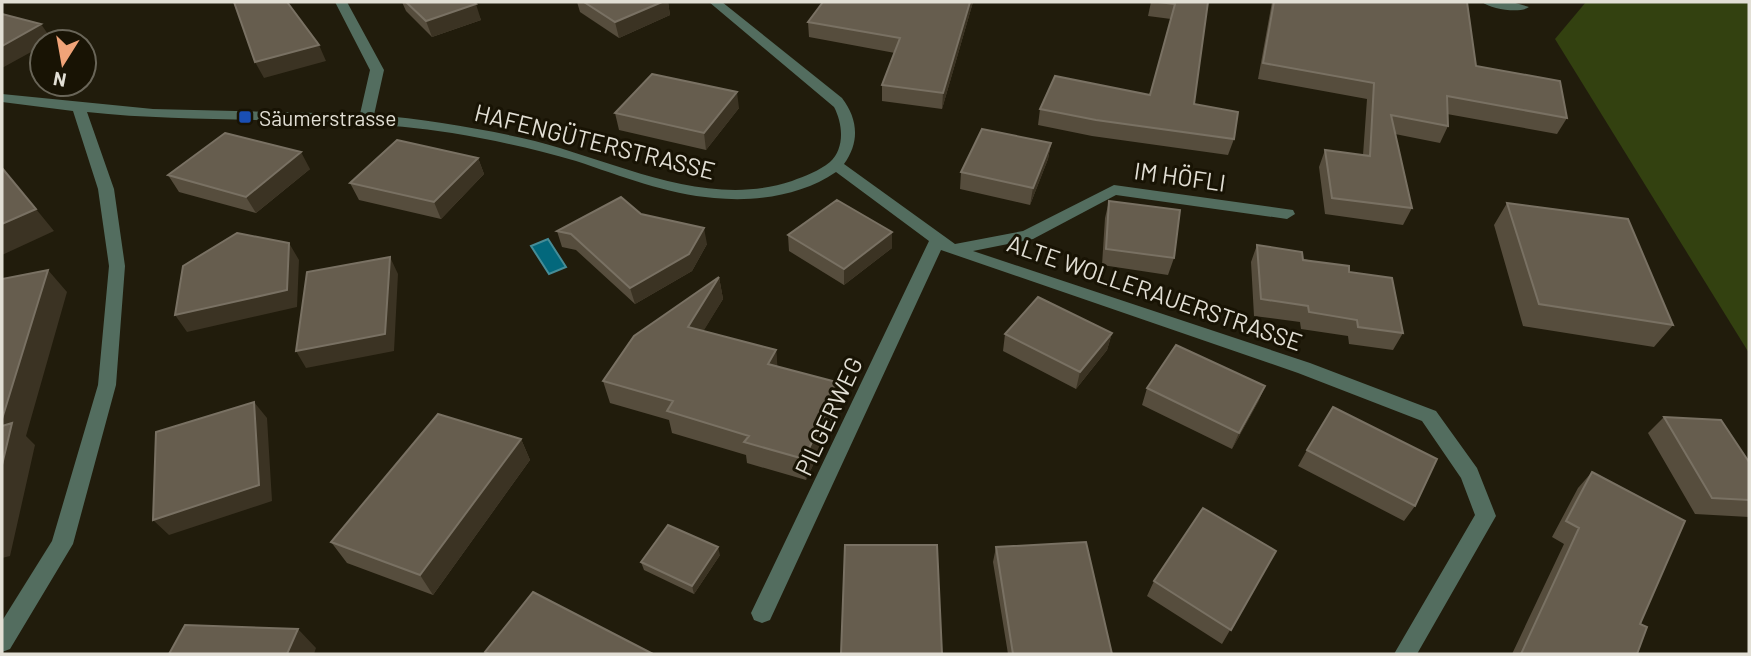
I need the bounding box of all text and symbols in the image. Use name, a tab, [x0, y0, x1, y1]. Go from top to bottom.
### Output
north arrow	[28, 28, 98, 98]
text: N	[51, 68, 68, 93]
street label: HAFENGÜTERSTRASSE	[472, 97, 718, 185]
place label: Säumerstrasse	[259, 105, 396, 130]
marker: Säumerstrasse	[237, 109, 253, 125]
street label: IM HÖFLI	[1132, 155, 1228, 197]
street label: ALTE WOLLERAUERSTRASSE	[1004, 228, 1306, 356]
street label: PILGERWEG	[788, 352, 868, 480]

